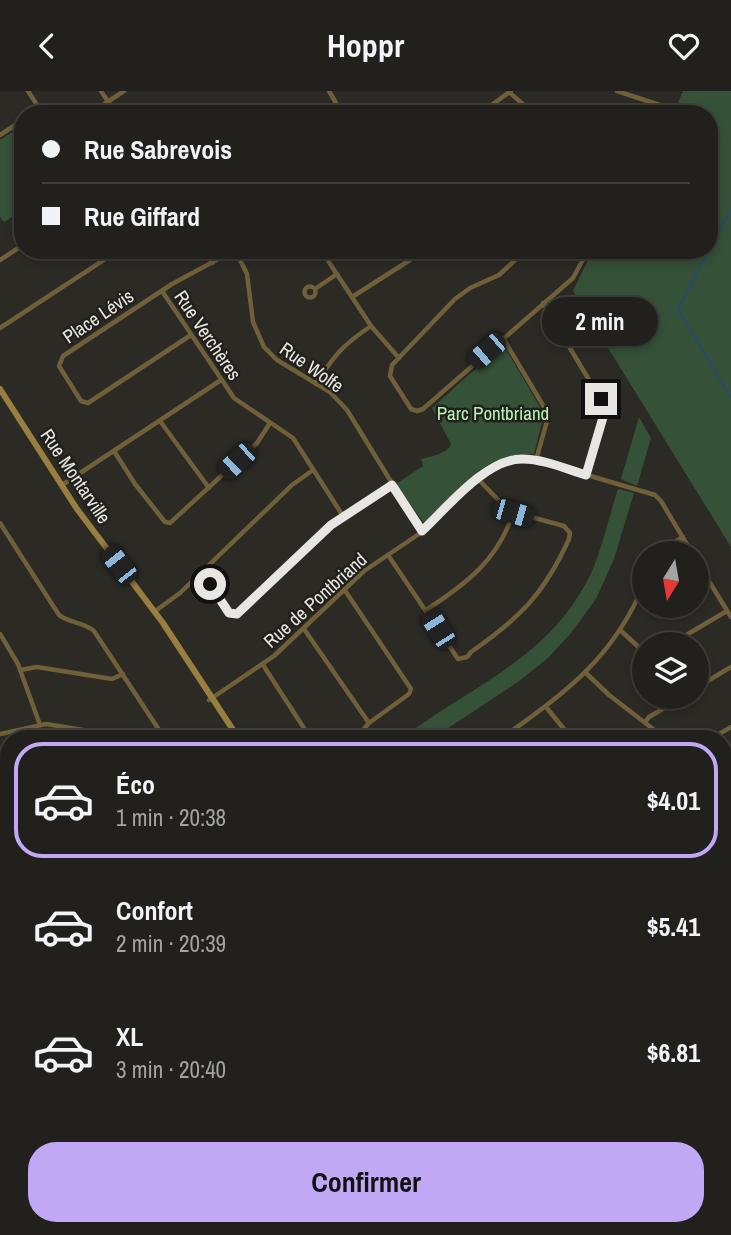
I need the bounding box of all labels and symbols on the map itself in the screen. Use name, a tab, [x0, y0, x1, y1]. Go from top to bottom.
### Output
street label: Place Lévis	[57, 283, 139, 349]
street label: Rue Verchères	[168, 285, 248, 385]
callout: 2 min	[543, 297, 659, 347]
car	[465, 329, 510, 373]
street label: Rue Wolfe	[275, 336, 349, 398]
route end	[585, 383, 617, 415]
park label: Parc Pontbriand	[437, 400, 549, 426]
street label: Rue Montarville	[35, 424, 117, 528]
car	[215, 439, 260, 483]
car	[490, 497, 537, 529]
north arrow	[632, 541, 709, 618]
car	[98, 542, 141, 588]
street label: Rue de Pontbriand	[258, 547, 372, 653]
route start	[194, 568, 226, 600]
car	[418, 606, 459, 652]

